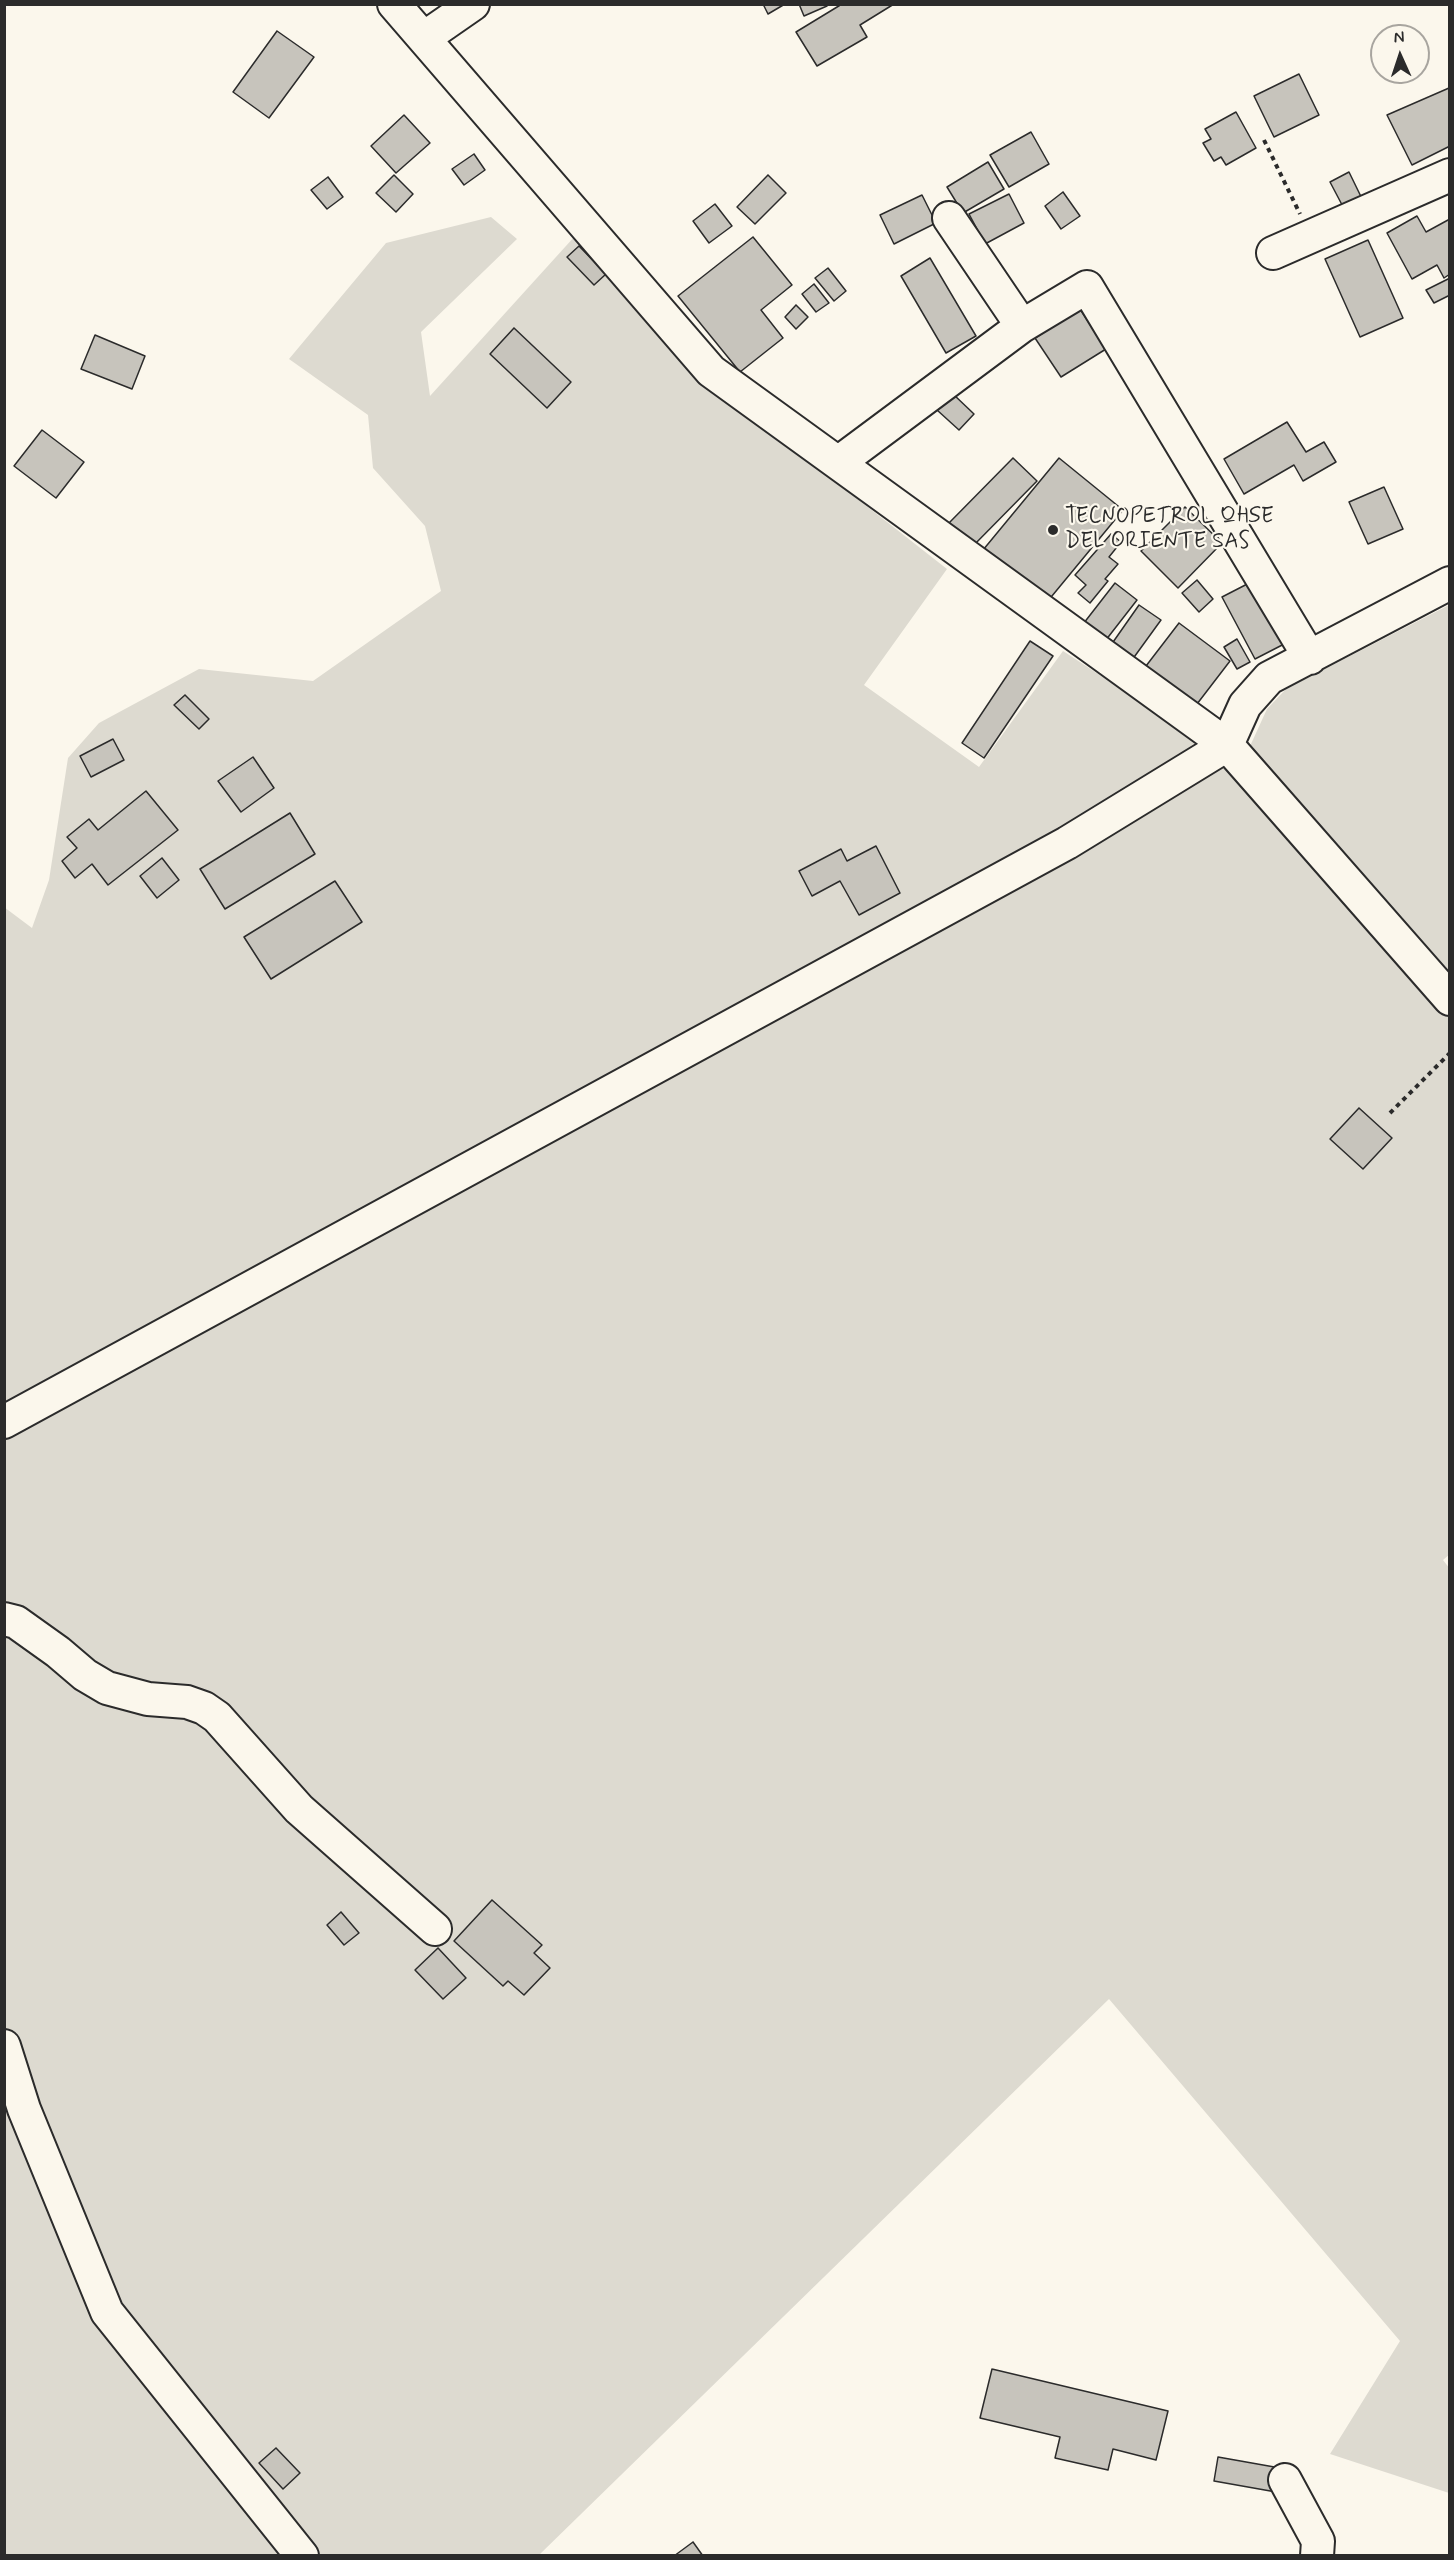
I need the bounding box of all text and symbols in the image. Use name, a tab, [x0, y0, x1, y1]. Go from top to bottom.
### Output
north arrow	[1370, 24, 1430, 84]
text: N	[1393, 27, 1405, 48]
place label: TECNOPETROL QHSE DEL ORIENTE SAS	[1065, 504, 1274, 556]
marker: TECNOPETROL QHSE DEL ORIENTE SAS	[1046, 523, 1060, 537]

